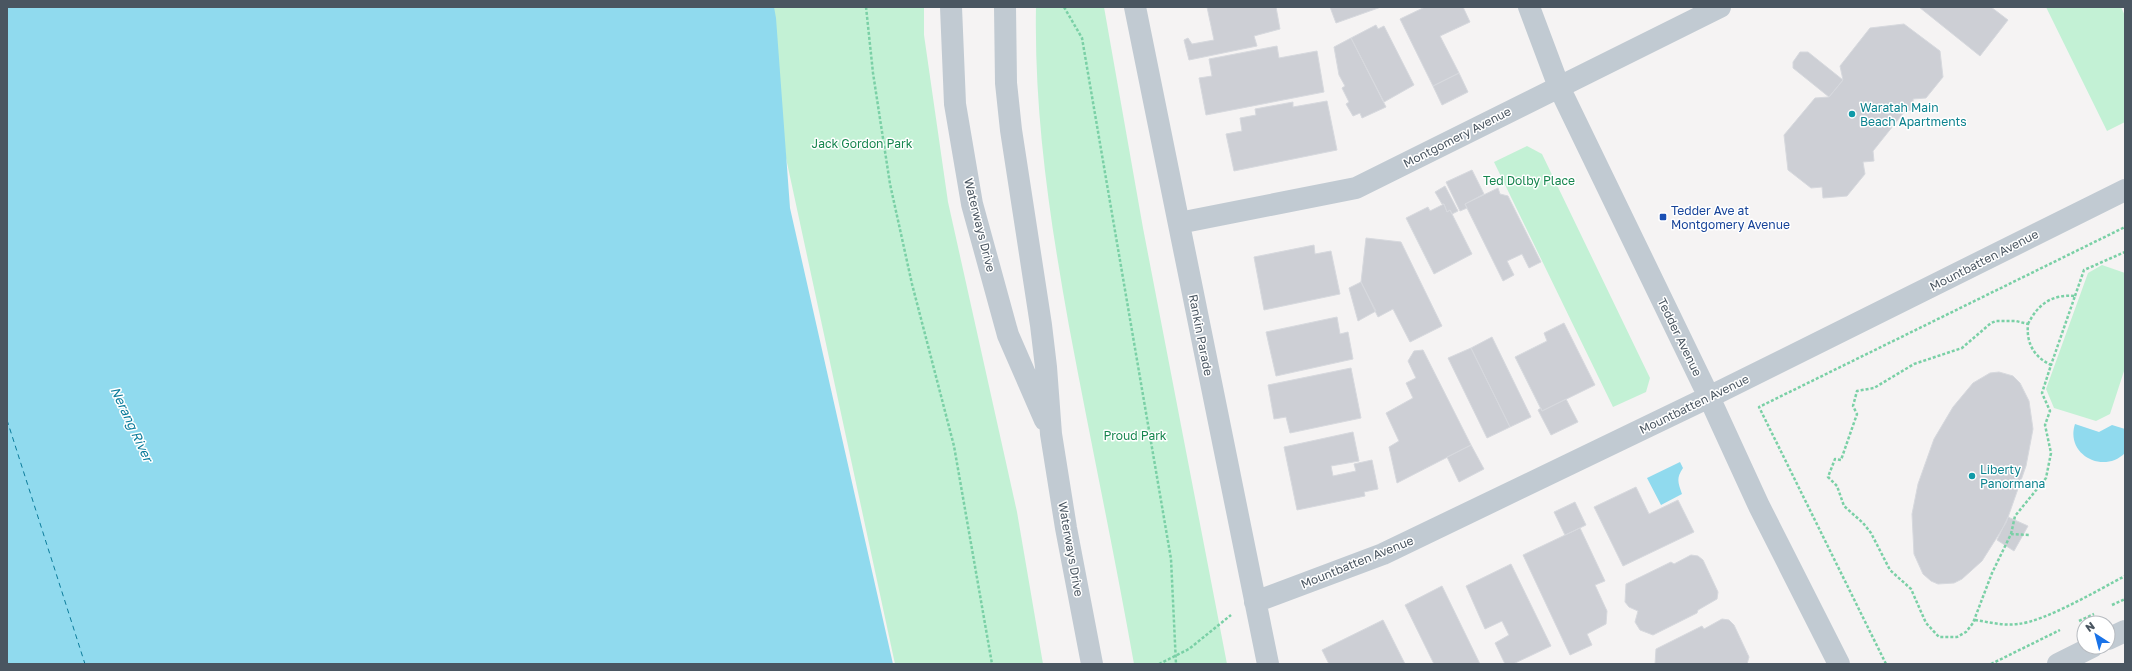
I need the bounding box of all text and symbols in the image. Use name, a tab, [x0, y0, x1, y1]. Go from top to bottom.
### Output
place label: Waratah Main Beach Apartments	[1860, 100, 1967, 129]
street label: Montgomery Avenue	[1401, 103, 1513, 171]
marker: Waratah Main Beach Apartments	[1847, 109, 1857, 119]
park label: Jack Gordon Park	[812, 136, 913, 151]
park label: Ted Dolby Place	[1483, 173, 1575, 188]
street label: Waterways Drive	[961, 177, 999, 274]
place label: Tedder Ave at Montgomery Avenue	[1671, 203, 1790, 232]
marker: Tedder Ave at Montgomery Avenue	[1658, 212, 1668, 222]
street label: Mountbatten Avenue	[1927, 226, 2041, 294]
street label: Rankin Parade	[1186, 293, 1216, 377]
street label: Tedder Avenue	[1655, 295, 1705, 379]
street label: Mountbatten Avenue	[1637, 371, 1751, 437]
water label: Nerang River	[108, 384, 157, 466]
park label: Proud Park	[1103, 428, 1167, 443]
place label: Liberty Panormana	[1980, 462, 2045, 491]
marker: Liberty Panormana	[1967, 471, 1977, 481]
street label: Waterways Drive	[1055, 500, 1087, 598]
street label: Mountbatten Avenue	[1299, 533, 1416, 591]
north arrow	[2076, 615, 2116, 655]
text: N	[2083, 619, 2097, 634]

